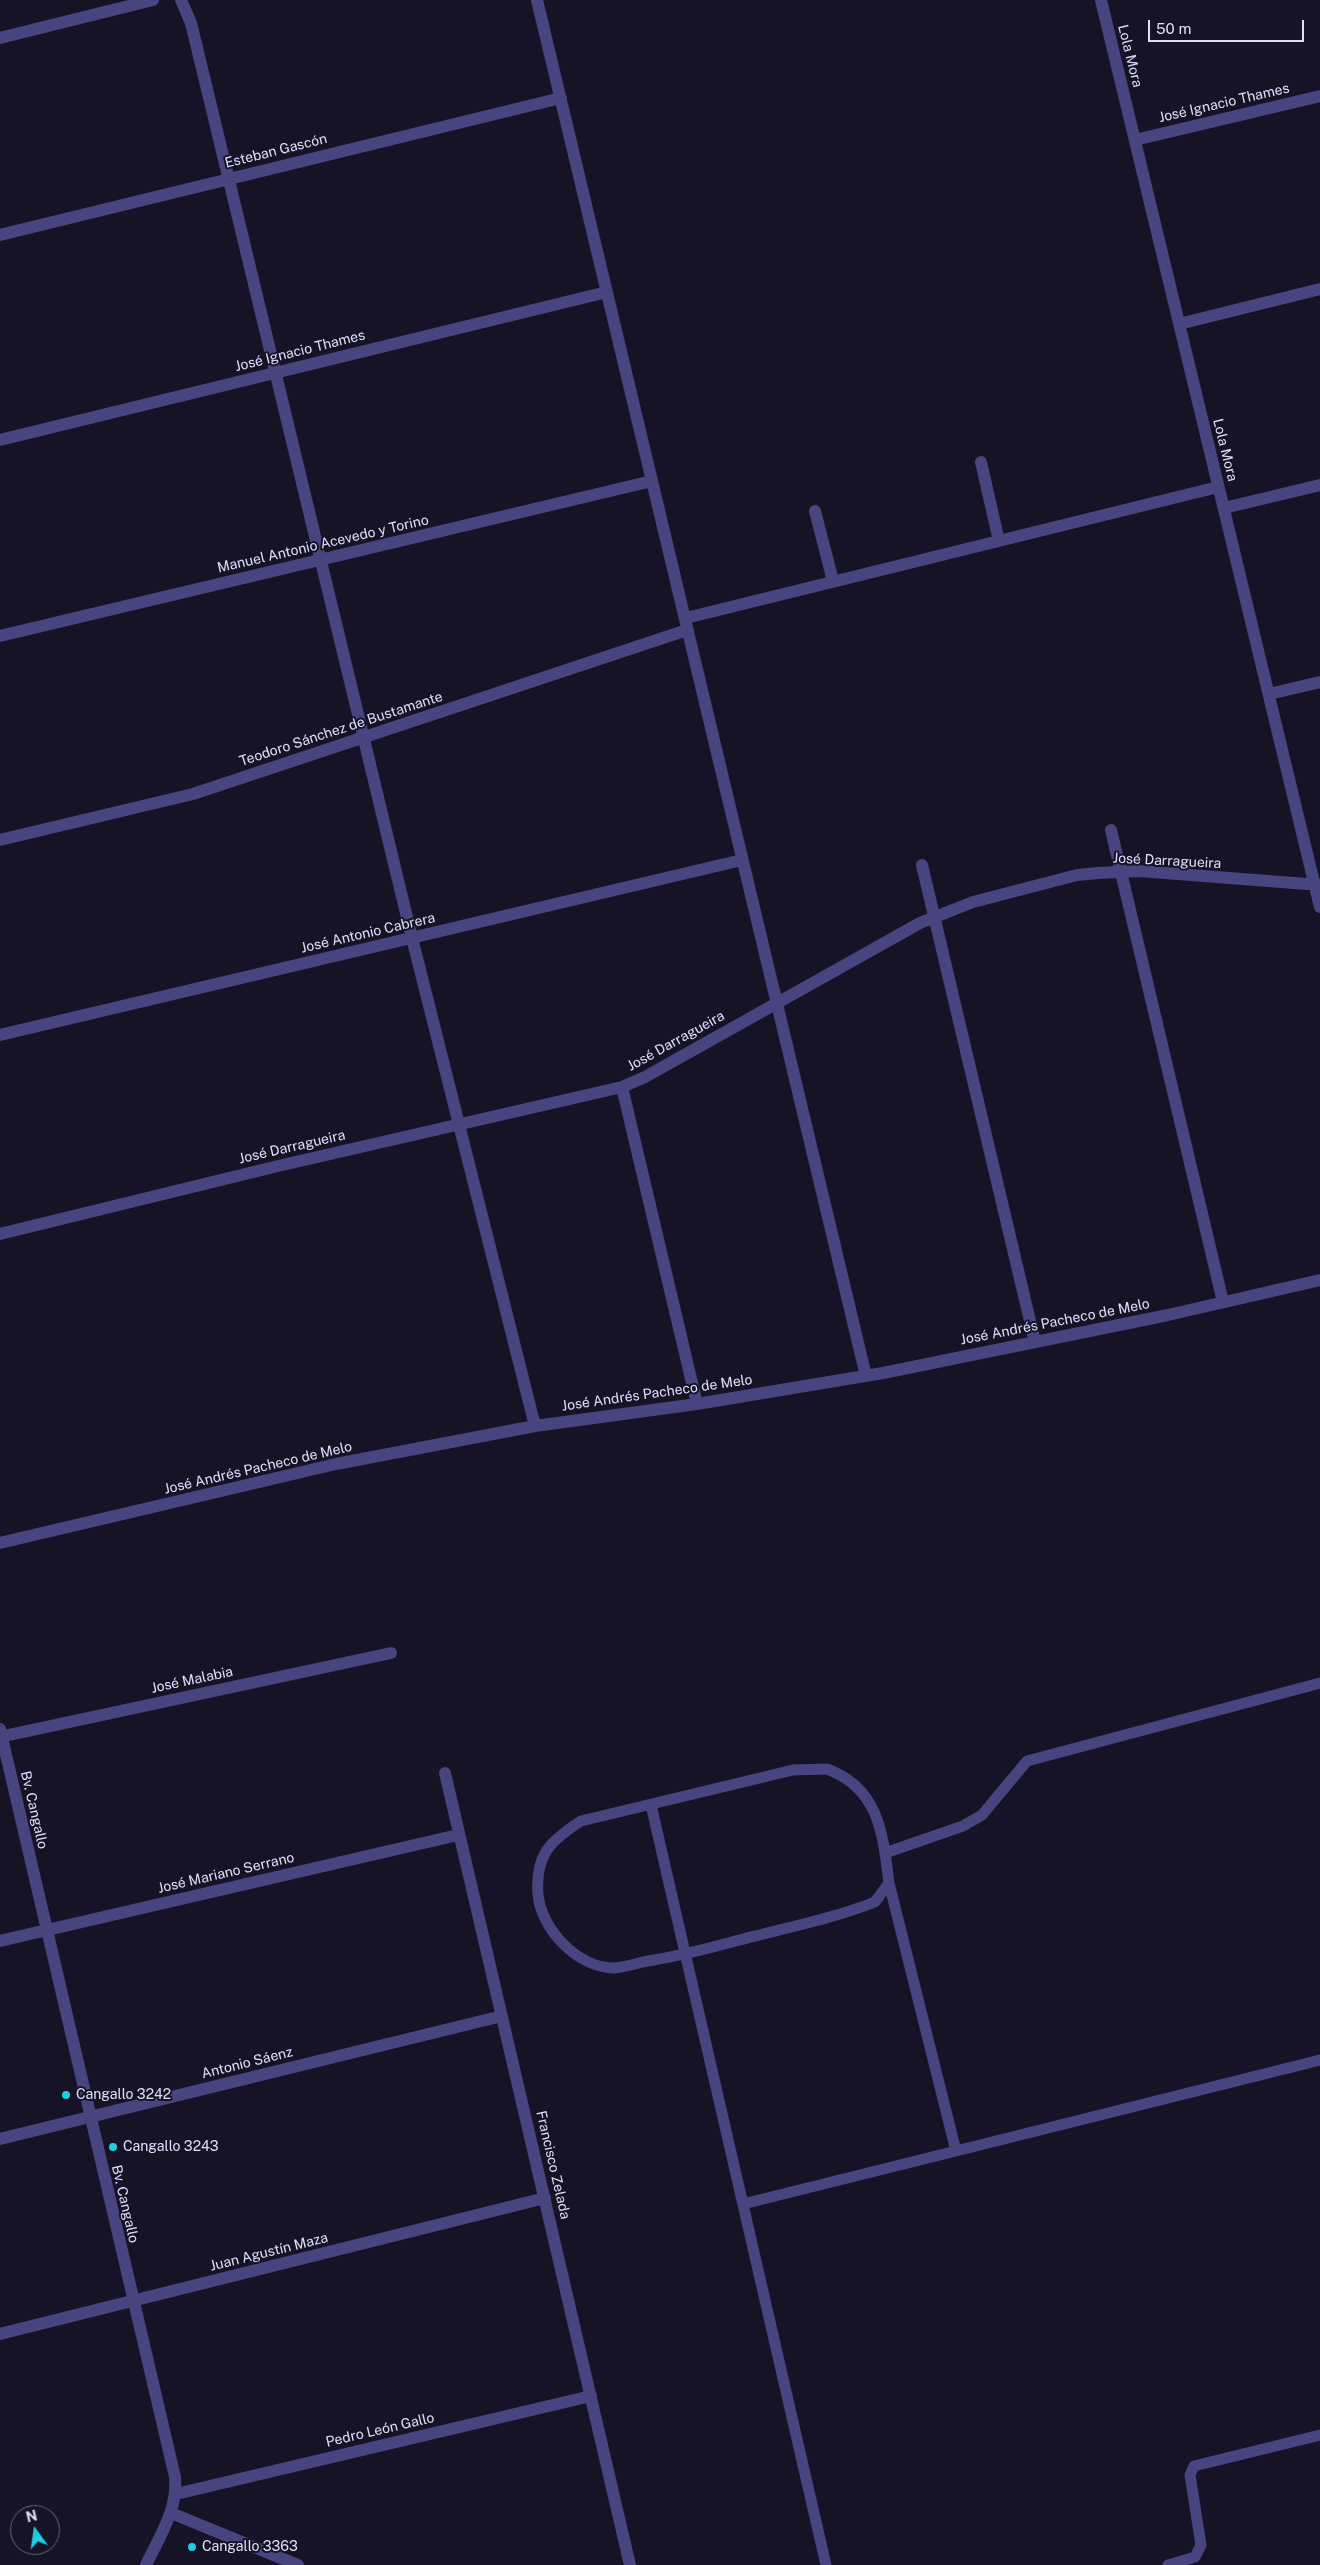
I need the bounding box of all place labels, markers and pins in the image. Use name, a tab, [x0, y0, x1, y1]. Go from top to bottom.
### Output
place label: Cangallo 3242	[76, 2087, 171, 2103]
marker: Cangallo 3242	[60, 2089, 72, 2101]
place label: Cangallo 3243	[123, 2139, 219, 2155]
marker: Cangallo 3243	[107, 2141, 119, 2153]
place label: Cangallo 3363	[202, 2539, 298, 2555]
marker: Cangallo 3363	[186, 2541, 198, 2553]

